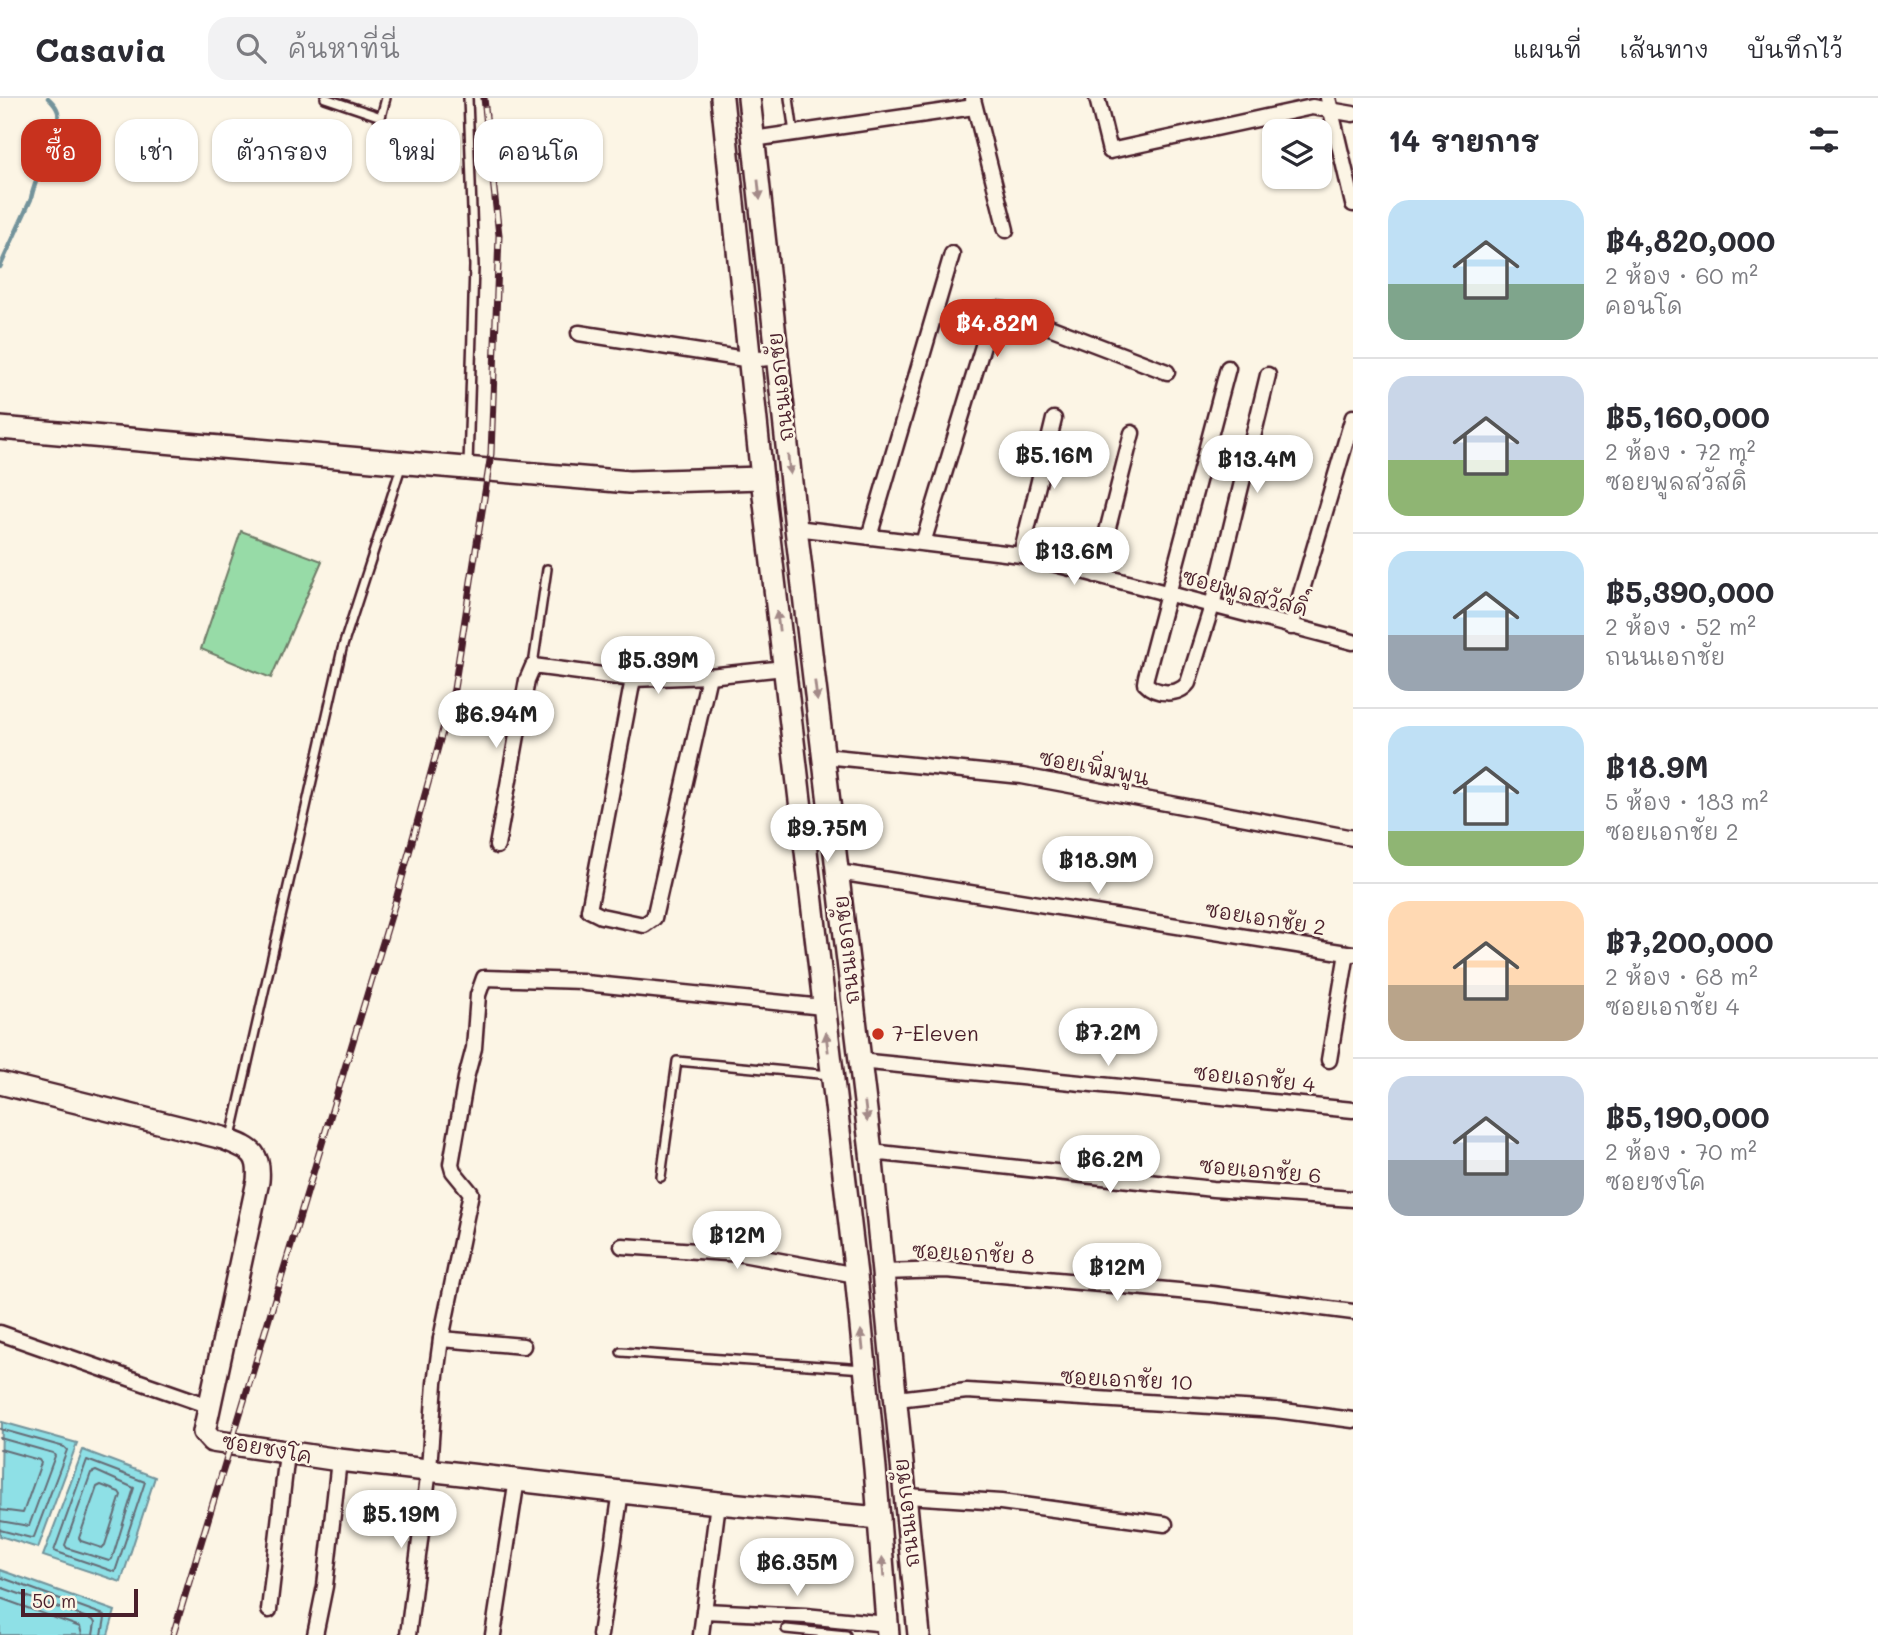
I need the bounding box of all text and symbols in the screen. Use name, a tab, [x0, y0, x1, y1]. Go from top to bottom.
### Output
search box	[208, 17, 698, 80]
text: Casavia	[35, 27, 166, 70]
icon: search	[232, 29, 270, 67]
text: ค้นหาที่นี่	[288, 31, 400, 65]
text: แผนที่	[1513, 33, 1582, 64]
text: เส้นทาง	[1620, 33, 1709, 64]
text: บันทึกไว้	[1747, 33, 1843, 64]
chip: ซื้อ	[21, 119, 101, 182]
chip: เช่า	[115, 119, 198, 182]
chip: ตัวกรอง	[212, 119, 352, 182]
chip: ใหม่	[366, 119, 460, 182]
chip: คอนโด	[474, 119, 603, 182]
map controls	[1262, 119, 1332, 189]
button: layers	[1262, 119, 1332, 189]
text: 14 รายการ	[1388, 120, 1540, 160]
icon: filters	[1805, 121, 1843, 159]
one-way arrow	[753, 179, 764, 201]
text: ฿4,820,000	[1605, 220, 1775, 260]
icon: home	[1444, 228, 1528, 312]
text: 2 ห้อง · 60 m²	[1605, 260, 1758, 290]
text: คอนโด	[1605, 290, 1683, 320]
pin: ฿4.82M	[940, 300, 1054, 359]
text: ฿4.82M	[956, 307, 1038, 337]
street label: ถนนเอกชัย	[760, 331, 799, 443]
text: ฿5,160,000	[1605, 396, 1770, 436]
icon: home	[1444, 404, 1528, 488]
pin: ฿5.16M	[997, 432, 1111, 491]
pin: ฿13.4M	[1200, 436, 1314, 495]
text: 2 ห้อง · 72 m²	[1605, 436, 1755, 466]
text: ฿5.16M	[1015, 439, 1093, 469]
text: ฿13.4M	[1217, 443, 1297, 473]
one-way arrow	[784, 454, 795, 476]
text: ซอยพูลสวัสดิ์	[1605, 466, 1747, 496]
pin: ฿13.6M	[1017, 528, 1131, 587]
text: ฿13.6M	[1034, 535, 1114, 565]
street label: ซอยพูลสวัสดิ์	[1178, 555, 1314, 626]
text: ฿5,390,000	[1605, 571, 1774, 611]
icon: home	[1444, 579, 1528, 663]
one-way arrow	[773, 610, 784, 632]
text: 2 ห้อง · 52 m²	[1605, 611, 1756, 641]
pin: ฿5.39M	[601, 636, 715, 696]
text: ถนนเอกชัย	[1605, 641, 1725, 671]
text: ฿5.39M	[617, 644, 699, 674]
one-way arrow	[811, 680, 822, 702]
pin: ฿6.94M	[439, 690, 553, 750]
text: ฿6.94M	[454, 698, 538, 728]
street label: ซอยเพิ่มพูน	[1036, 737, 1153, 795]
text: ฿18.9M	[1605, 746, 1709, 786]
icon: home	[1444, 754, 1528, 838]
text: 5 ห้อง · 183 m²	[1605, 786, 1768, 816]
pin: ฿9.75M	[770, 804, 884, 864]
text: ฿9.75M	[786, 812, 868, 842]
text: ซอยเอกชัย 2	[1605, 816, 1739, 846]
pin: ฿18.9M	[1041, 836, 1155, 896]
text: ฿18.9M	[1058, 844, 1138, 874]
street label: ถนนเอกชัย	[826, 894, 865, 1006]
street label: ซอยเอกชัย 2	[1203, 895, 1328, 940]
text: ฿7,200,000	[1605, 921, 1774, 961]
icon: home	[1444, 929, 1528, 1013]
text: 2 ห้อง · 68 m²	[1605, 961, 1758, 991]
text: ซอยเอกชัย 4	[1605, 991, 1739, 1021]
pin: ฿7.2M	[1059, 1009, 1157, 1068]
text: ฿7.2M	[1075, 1016, 1141, 1046]
place label: 7-Eleven	[892, 1019, 979, 1046]
marker: 7-Eleven	[870, 1026, 886, 1042]
one-way arrow	[821, 1030, 832, 1052]
street label: ซอยเอกชัย 4	[1192, 1058, 1317, 1097]
text: ฿5,190,000	[1605, 1096, 1770, 1136]
one-way arrow	[860, 1101, 871, 1123]
icon: home	[1444, 1104, 1528, 1188]
pin: ฿6.2M	[1061, 1136, 1159, 1195]
text: 2 ห้อง · 70 m²	[1605, 1136, 1757, 1166]
text: ฿6.2M	[1076, 1143, 1144, 1173]
street label: ซอยเอกชัย 6	[1198, 1151, 1323, 1188]
text: ซอยชงโค	[1605, 1166, 1706, 1196]
pin: ฿12M	[696, 1212, 778, 1271]
text: ฿12M	[708, 1219, 766, 1249]
street label: ซอยเอกชัย 8	[911, 1236, 1035, 1269]
pin: ฿12M	[1076, 1244, 1158, 1303]
text: ฿12M	[1088, 1251, 1146, 1281]
one-way arrow	[856, 1329, 867, 1351]
street label: ซอยเอกชัย 10	[1059, 1362, 1193, 1395]
street label: ซอยชงโค	[220, 1426, 315, 1469]
street label: ถนนเอกชัย	[886, 1457, 925, 1569]
pin: ฿5.19M	[344, 1490, 458, 1550]
text: ฿5.19M	[362, 1498, 440, 1528]
pin: ฿6.35M	[740, 1538, 854, 1598]
text: ฿6.35M	[756, 1546, 838, 1576]
one-way arrow	[877, 1556, 888, 1578]
scale bar	[21, 1586, 138, 1618]
text: 50 m	[32, 1588, 76, 1613]

